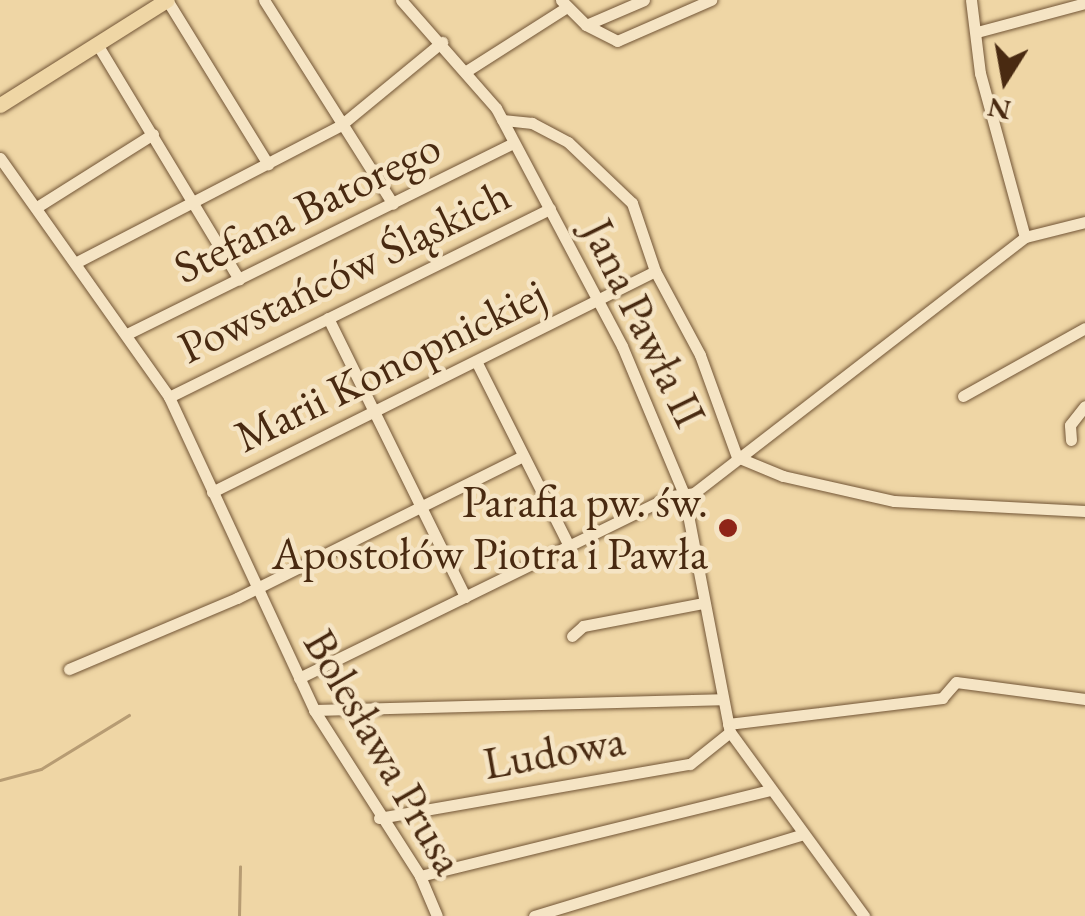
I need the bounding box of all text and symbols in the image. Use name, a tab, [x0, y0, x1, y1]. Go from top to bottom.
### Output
north arrow	[955, 30, 1055, 130]
text: N	[985, 90, 1014, 129]
street label: Stefana Batorego	[165, 119, 449, 295]
street label: Powstańców Śląskich	[169, 167, 519, 375]
street label: Jana Pawła II	[571, 210, 717, 436]
street label: Marii Konopnickiej	[226, 266, 554, 464]
place label: Parafia pw. św. Apostołów Piotra i Pawła	[272, 475, 708, 581]
marker: Parafia pw. św. Apostołów Piotra i Pawła	[717, 517, 739, 539]
street label: Bolesława Prusa	[292, 620, 476, 884]
street label: Ludowa	[479, 713, 629, 791]

